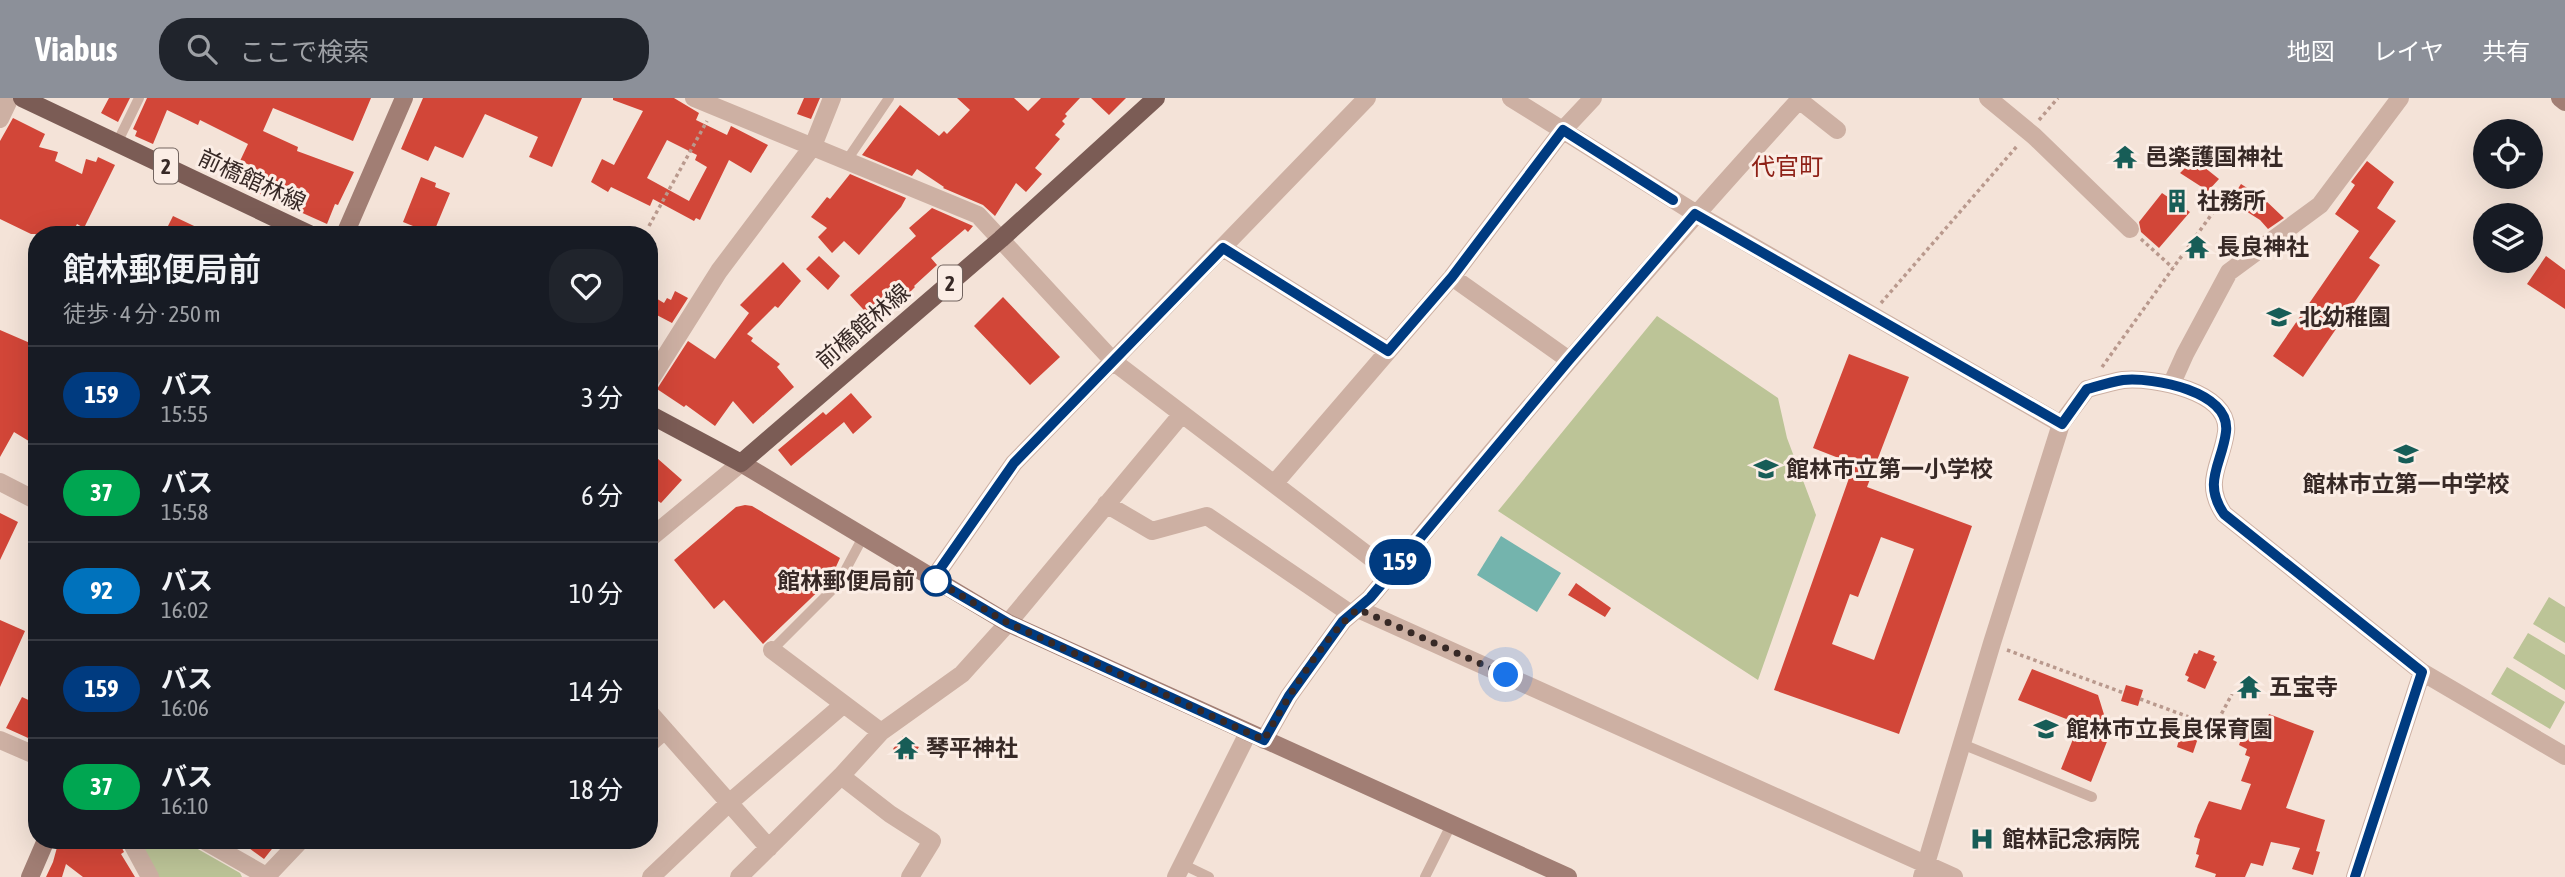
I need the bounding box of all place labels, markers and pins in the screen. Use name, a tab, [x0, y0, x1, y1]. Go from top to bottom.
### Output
temple icon: 邑楽護国神社	[2111, 143, 2139, 171]
place label: 邑楽護国神社	[2145, 144, 2283, 170]
building icon: 社務所	[2163, 187, 2191, 215]
place label: 社務所	[2197, 188, 2266, 214]
temple icon: 長良神社	[2183, 233, 2211, 261]
place label: 長良神社	[2217, 234, 2309, 260]
school or university icon: 北幼稚園	[2265, 303, 2293, 331]
place label: 北幼稚園	[2299, 304, 2391, 330]
school or university icon: 館林市立第一中学校	[2392, 440, 2420, 468]
school or university icon: 館林市立第一小学校	[1752, 455, 1780, 483]
place label: 館林市立第一小学校	[1786, 456, 1993, 482]
place label: 館林市立第一中学校	[2303, 471, 2510, 497]
marker: 館林郵便局前	[921, 566, 951, 596]
place label: 館林郵便局前	[777, 568, 915, 594]
temple icon: 五宝寺	[2235, 673, 2263, 701]
place label: 五宝寺	[2269, 674, 2338, 700]
school or university icon: 館林市立長良保育園	[2032, 715, 2060, 743]
place label: 館林市立長良保育園	[2066, 716, 2273, 742]
temple icon: 琴平神社	[892, 734, 920, 762]
place label: 琴平神社	[926, 735, 1018, 761]
hospital icon: 館林記念病院	[1968, 825, 1996, 853]
place label: 館林記念病院	[2002, 826, 2140, 852]

